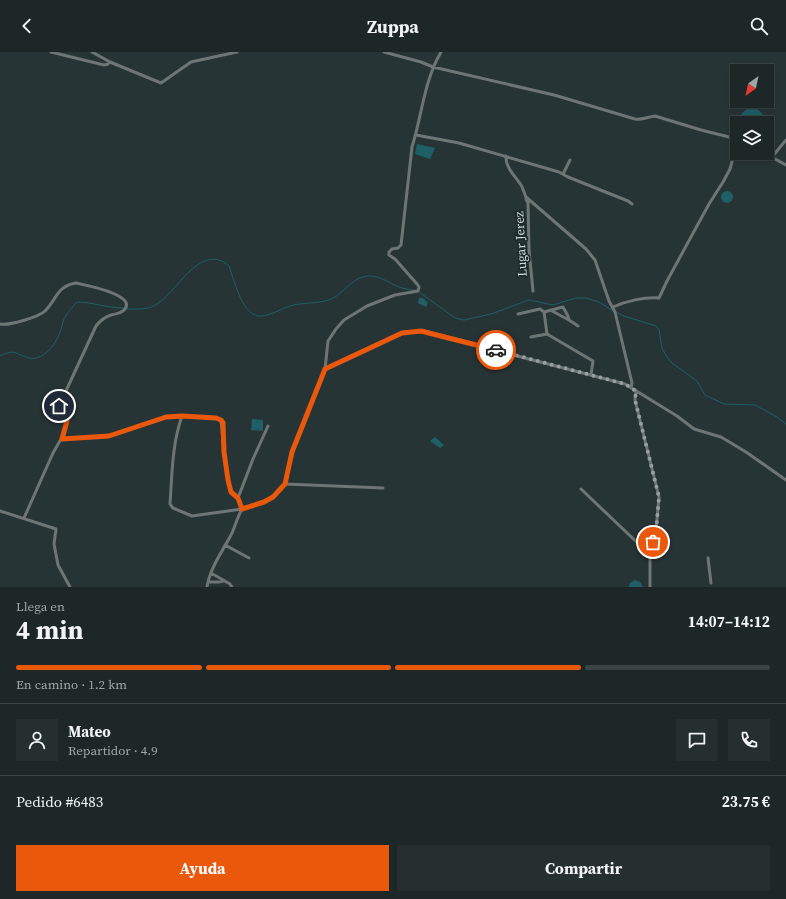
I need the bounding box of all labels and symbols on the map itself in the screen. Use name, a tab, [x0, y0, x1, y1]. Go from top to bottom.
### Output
north arrow	[730, 64, 774, 108]
street label: Lugar Jerez	[510, 211, 531, 277]
courier	[476, 330, 516, 370]
pin	[42, 389, 76, 423]
pin	[636, 525, 670, 559]

